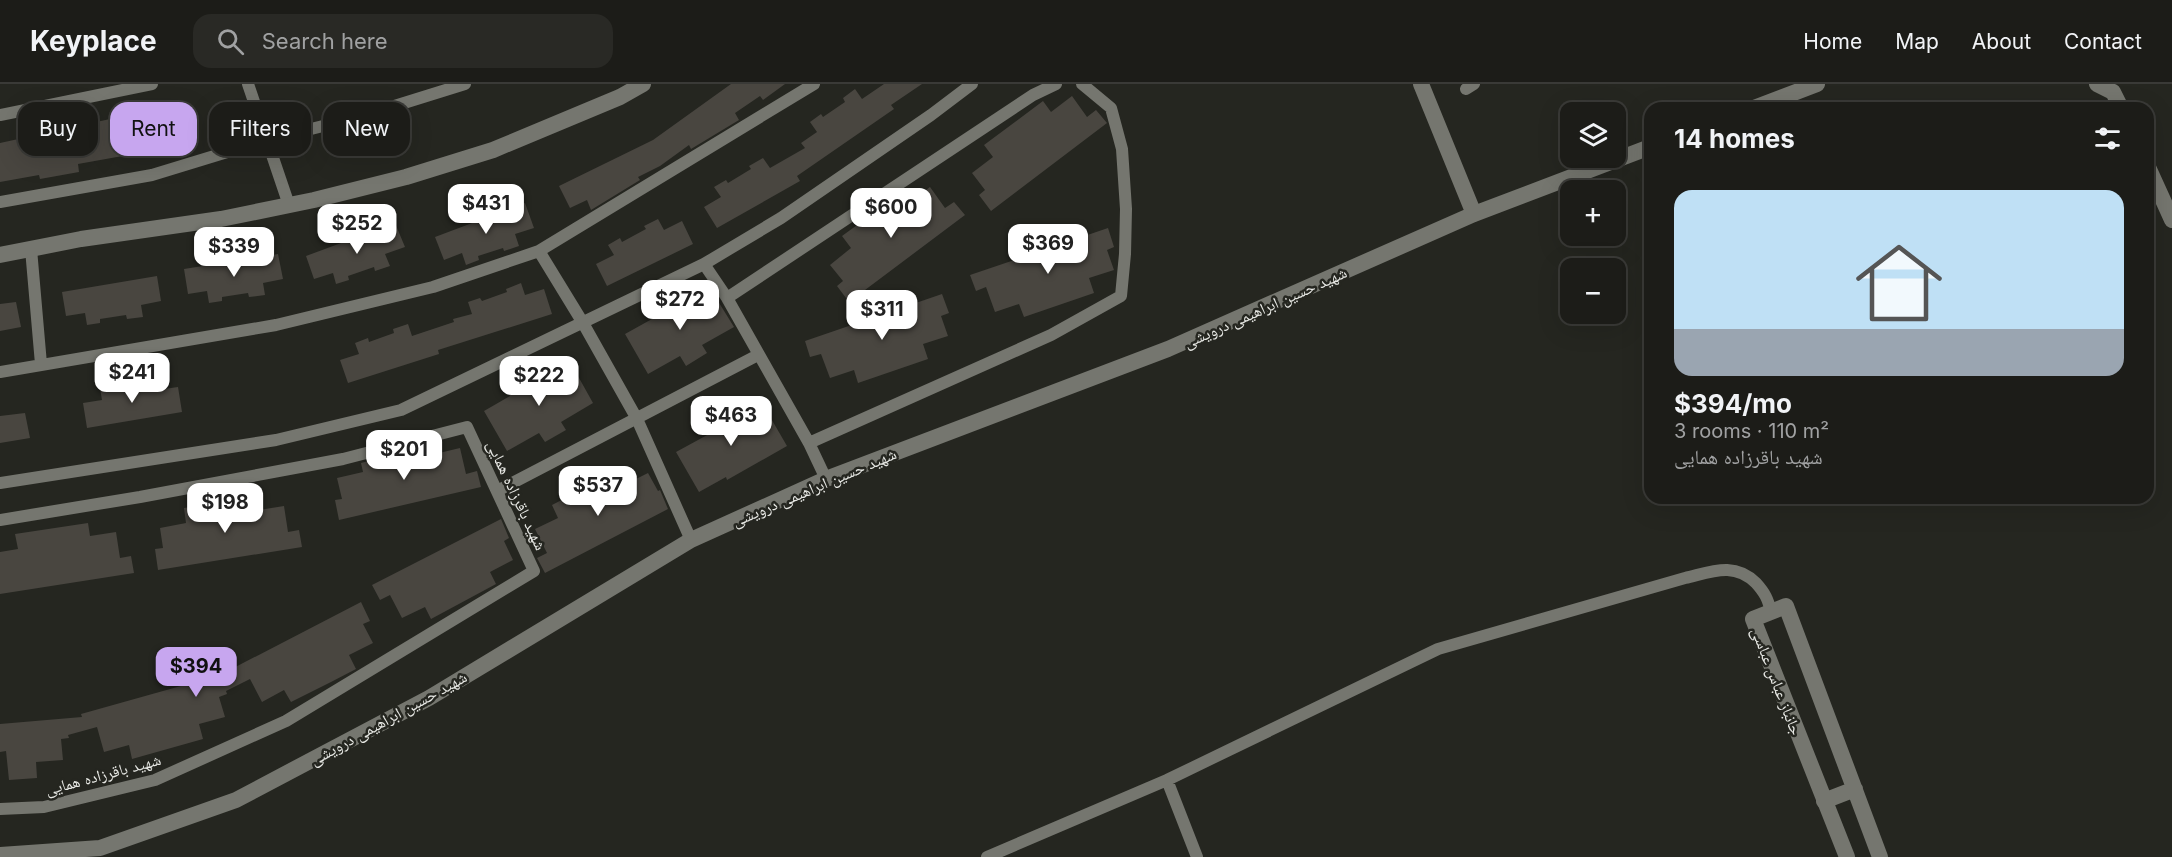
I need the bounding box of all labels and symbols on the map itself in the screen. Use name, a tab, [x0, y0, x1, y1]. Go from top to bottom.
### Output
pin: $431	[450, 184, 522, 235]
pin: $600	[855, 188, 927, 239]
pin: $252	[321, 204, 393, 255]
pin: $369	[1012, 224, 1084, 275]
pin: $339	[198, 227, 270, 278]
street label: شهید حسین ابراهیمی درویشی	[1180, 262, 1350, 353]
pin: $272	[644, 280, 716, 331]
pin: $311	[846, 290, 918, 341]
pin: $241	[96, 353, 168, 404]
pin: $222	[503, 356, 575, 407]
pin: $463	[695, 396, 767, 447]
pin: $201	[368, 430, 440, 481]
street label: شهید باقرزاده همایی	[482, 437, 551, 554]
street label: شهید حسین ابراهیمی درویشی	[729, 443, 900, 532]
pin: $537	[562, 466, 634, 517]
pin: $198	[189, 483, 261, 534]
street label: جانباز عباس عباسی	[1746, 624, 1807, 738]
pin: $394	[160, 647, 232, 698]
street label: شهید حسین ابراهیمی درویشی	[306, 666, 471, 770]
street label: شهید باقرزاده همایی	[43, 749, 163, 800]

